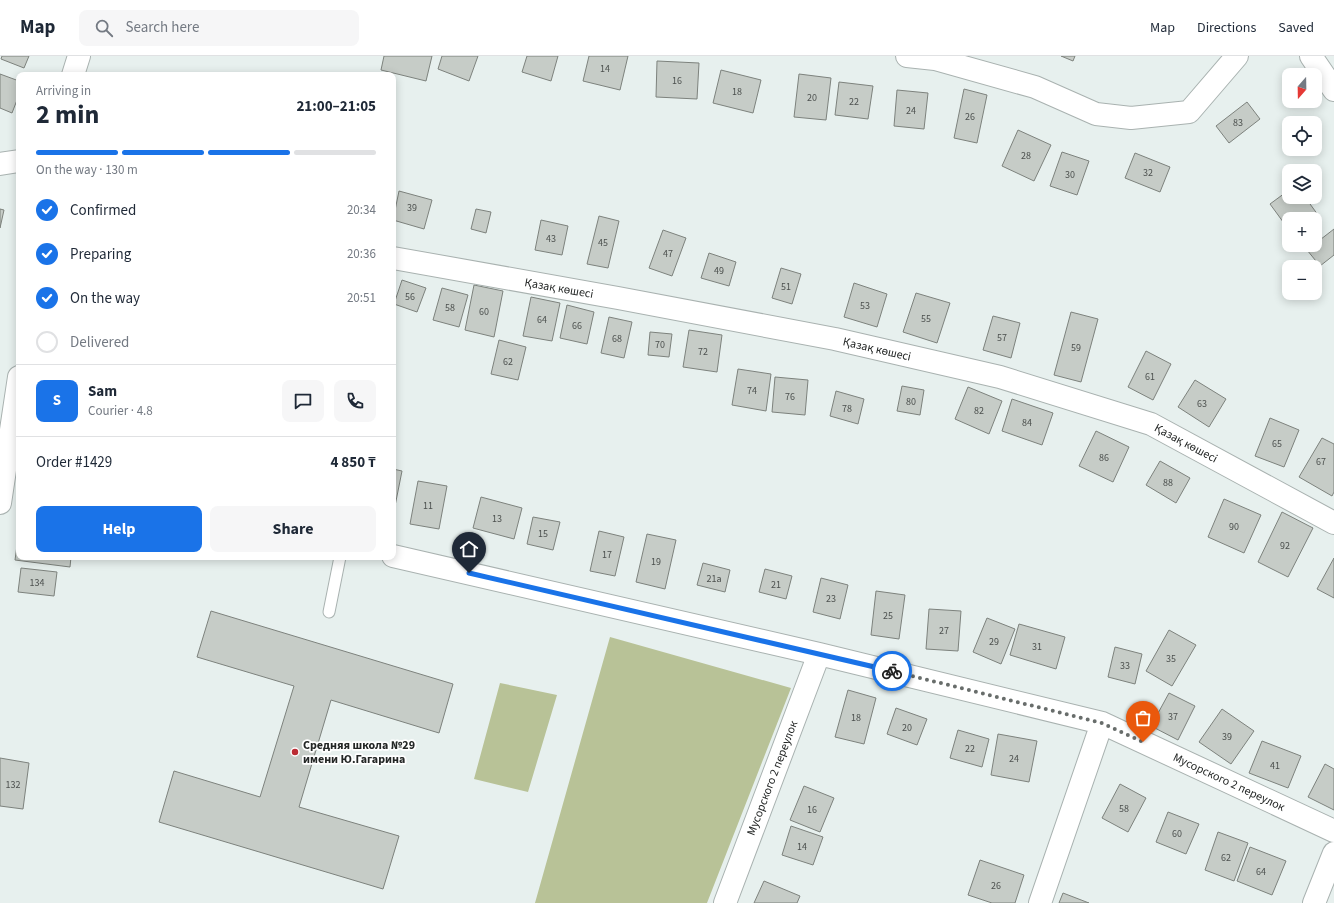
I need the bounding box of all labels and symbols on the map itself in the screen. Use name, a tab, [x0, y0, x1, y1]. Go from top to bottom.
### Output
house number: 14	[600, 62, 610, 76]
north arrow	[1282, 68, 1322, 108]
house number: 16	[672, 74, 682, 88]
house number: 18	[732, 85, 742, 99]
house number: 20	[807, 91, 817, 105]
house number: 22	[849, 95, 859, 109]
house number: 24	[906, 104, 916, 118]
house number: 26	[965, 110, 975, 124]
house number: 83	[1233, 116, 1243, 130]
house number: 28	[1021, 149, 1031, 163]
house number: 32	[1143, 166, 1153, 180]
house number: 30	[1065, 168, 1075, 182]
house number: 39	[407, 201, 417, 215]
house number: 43	[546, 232, 556, 246]
house number: 45	[598, 236, 608, 250]
house number: 47	[663, 247, 673, 261]
house number: 49	[714, 264, 724, 278]
street label: Қазақ көшесі	[523, 274, 595, 303]
house number: 51	[781, 280, 791, 294]
house number: 56	[405, 290, 415, 304]
house number: 53	[860, 299, 870, 313]
house number: 58	[445, 301, 455, 315]
house number: 60	[479, 305, 489, 319]
house number: 55	[921, 312, 931, 326]
house number: 64	[537, 313, 547, 327]
house number: 66	[572, 319, 582, 333]
house number: 57	[997, 331, 1007, 345]
house number: 68	[612, 332, 622, 346]
street label: Қазақ көшесі	[841, 333, 913, 366]
house number: 70	[655, 338, 665, 352]
house number: 59	[1071, 341, 1081, 355]
house number: 72	[698, 345, 708, 359]
house number: 62	[503, 355, 513, 369]
house number: 61	[1145, 370, 1155, 384]
house number: 74	[747, 384, 757, 398]
house number: 76	[785, 390, 795, 404]
house number: 80	[906, 395, 916, 409]
house number: 63	[1197, 397, 1207, 411]
house number: 78	[842, 402, 852, 416]
house number: 82	[974, 404, 984, 418]
house number: 84	[1022, 416, 1032, 430]
street label: Қазақ көшесі	[1151, 420, 1220, 467]
house number: 65	[1272, 437, 1282, 451]
house number: 86	[1099, 451, 1109, 465]
house number: 67	[1316, 455, 1326, 469]
house number: 88	[1163, 476, 1173, 490]
house number: 11	[423, 499, 433, 513]
house number: 13	[492, 512, 502, 526]
house number: 90	[1229, 520, 1239, 534]
house number: 15	[538, 527, 548, 541]
pin	[452, 532, 486, 573]
house number: 92	[1280, 539, 1290, 553]
house number: 17	[602, 548, 612, 562]
house number: 19	[651, 555, 661, 569]
house number: 21а	[707, 572, 721, 586]
house number: 134	[30, 576, 44, 590]
house number: 21	[771, 578, 781, 592]
house number: 23	[826, 592, 836, 606]
house number: 25	[883, 609, 893, 623]
house number: 27	[939, 624, 949, 638]
house number: 29	[989, 635, 999, 649]
house number: 31	[1032, 640, 1042, 654]
courier	[872, 651, 912, 691]
house number: 35	[1166, 652, 1176, 666]
house number: 33	[1120, 659, 1130, 673]
pin	[1126, 701, 1160, 742]
house number: 37	[1168, 710, 1178, 724]
house number: 18	[851, 711, 861, 725]
street label: Мусорского 2 переулок	[743, 718, 802, 838]
house number: 20	[902, 721, 912, 735]
house number: 39	[1222, 730, 1232, 744]
place label: Средняя школа №29 имени Ю.Гагарина	[303, 737, 415, 768]
house number: 22	[965, 742, 975, 756]
marker: Средняя школа №29 имени Ю.Гагарина	[290, 747, 300, 757]
street label: Мусорского 2 переулок	[1170, 749, 1288, 816]
house number: 24	[1009, 752, 1019, 766]
house number: 41	[1270, 759, 1280, 773]
house number: 132	[6, 778, 20, 792]
house number: 58	[1119, 802, 1129, 816]
house number: 16	[807, 803, 817, 817]
house number: 60	[1172, 827, 1182, 841]
house number: 14	[797, 840, 807, 854]
house number: 62	[1221, 851, 1231, 865]
house number: 64	[1256, 865, 1266, 879]
house number: 26	[991, 879, 1001, 893]

